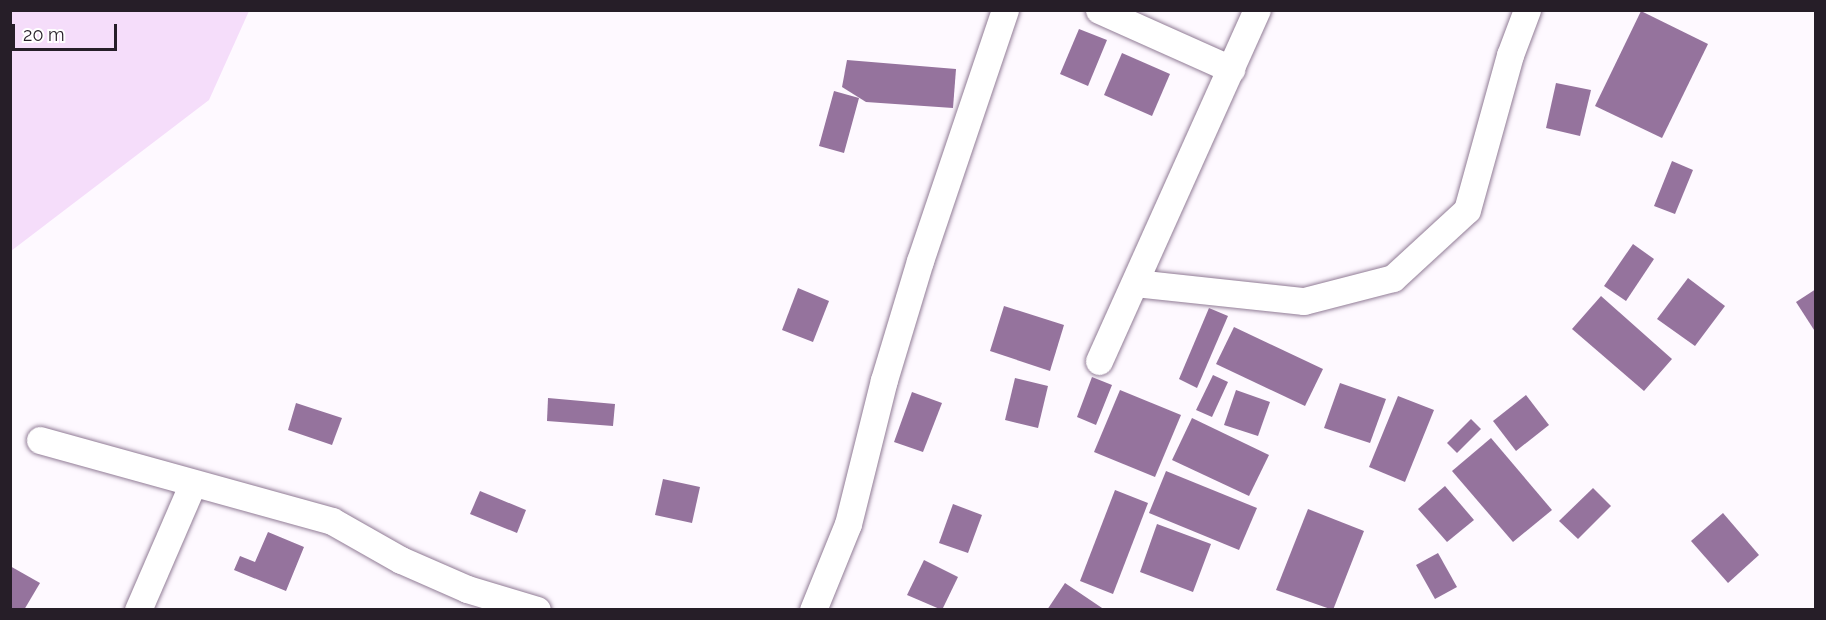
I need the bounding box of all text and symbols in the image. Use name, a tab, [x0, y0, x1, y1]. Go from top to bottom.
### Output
scale bar	[15, 12, 120, 50]
text: 20 m	[23, 24, 65, 45]

